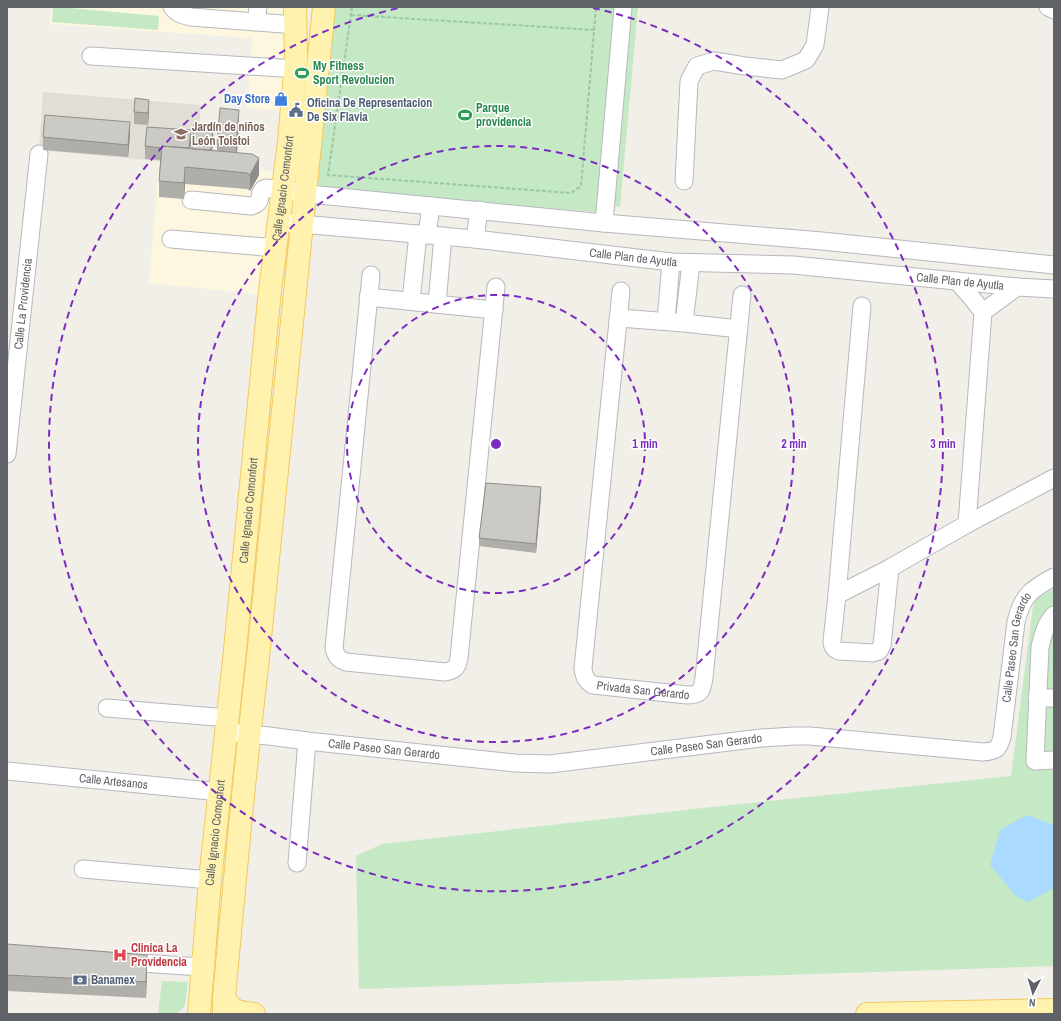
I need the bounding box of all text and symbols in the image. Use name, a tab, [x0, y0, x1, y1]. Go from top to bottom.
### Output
place label: My Fitness Sport Revolucion	[313, 58, 394, 88]
sports icon: My Fitness Sport Revolucion	[294, 65, 310, 81]
place label: Day Store	[224, 91, 271, 107]
shop icon: Day Store	[273, 91, 289, 107]
place label: Oficina De Representacion De Six Flavia	[307, 95, 432, 125]
place label: Parque providencia	[476, 100, 532, 130]
public building icon: Oficina De Representacion De Six Flavia	[288, 102, 304, 118]
sports icon: Parque providencia	[457, 107, 473, 123]
place label: Jardín de niños León Tolstoi	[192, 119, 265, 149]
school or university icon: Jardín de niños León Tolstoi	[173, 126, 189, 142]
street label: Calle Ignacio Comonfort	[268, 135, 298, 242]
street label: Calle Plan de Ayutla	[589, 244, 678, 270]
street label: Calle La Providencia	[10, 257, 36, 350]
street label: Calle Plan de Ayutla	[916, 269, 1005, 294]
text: 1 min	[632, 436, 658, 452]
text: 2 min	[781, 436, 807, 452]
text: 3 min	[930, 436, 956, 452]
centre of rings	[489, 437, 503, 451]
street label: Calle Ignacio Comonfort	[235, 457, 262, 564]
street label: Calle Paseo San Gerardo	[998, 589, 1035, 703]
street label: Privada San Gerardo	[596, 677, 690, 703]
street label: Calle Paseo San Gerardo	[649, 730, 763, 760]
street label: Calle Paseo San Gerardo	[327, 735, 441, 763]
street label: Calle Artesanos	[78, 770, 149, 793]
street label: Calle Ignacio Comonfort	[202, 779, 229, 886]
place label: Clinica La Providencia	[131, 940, 187, 970]
hospital icon: Clinica La Providencia	[112, 947, 128, 963]
bank icon: Banamex	[72, 972, 88, 988]
place label: Banamex	[91, 972, 135, 988]
north arrow	[1013, 973, 1053, 1013]
text: N	[1028, 996, 1036, 1010]

